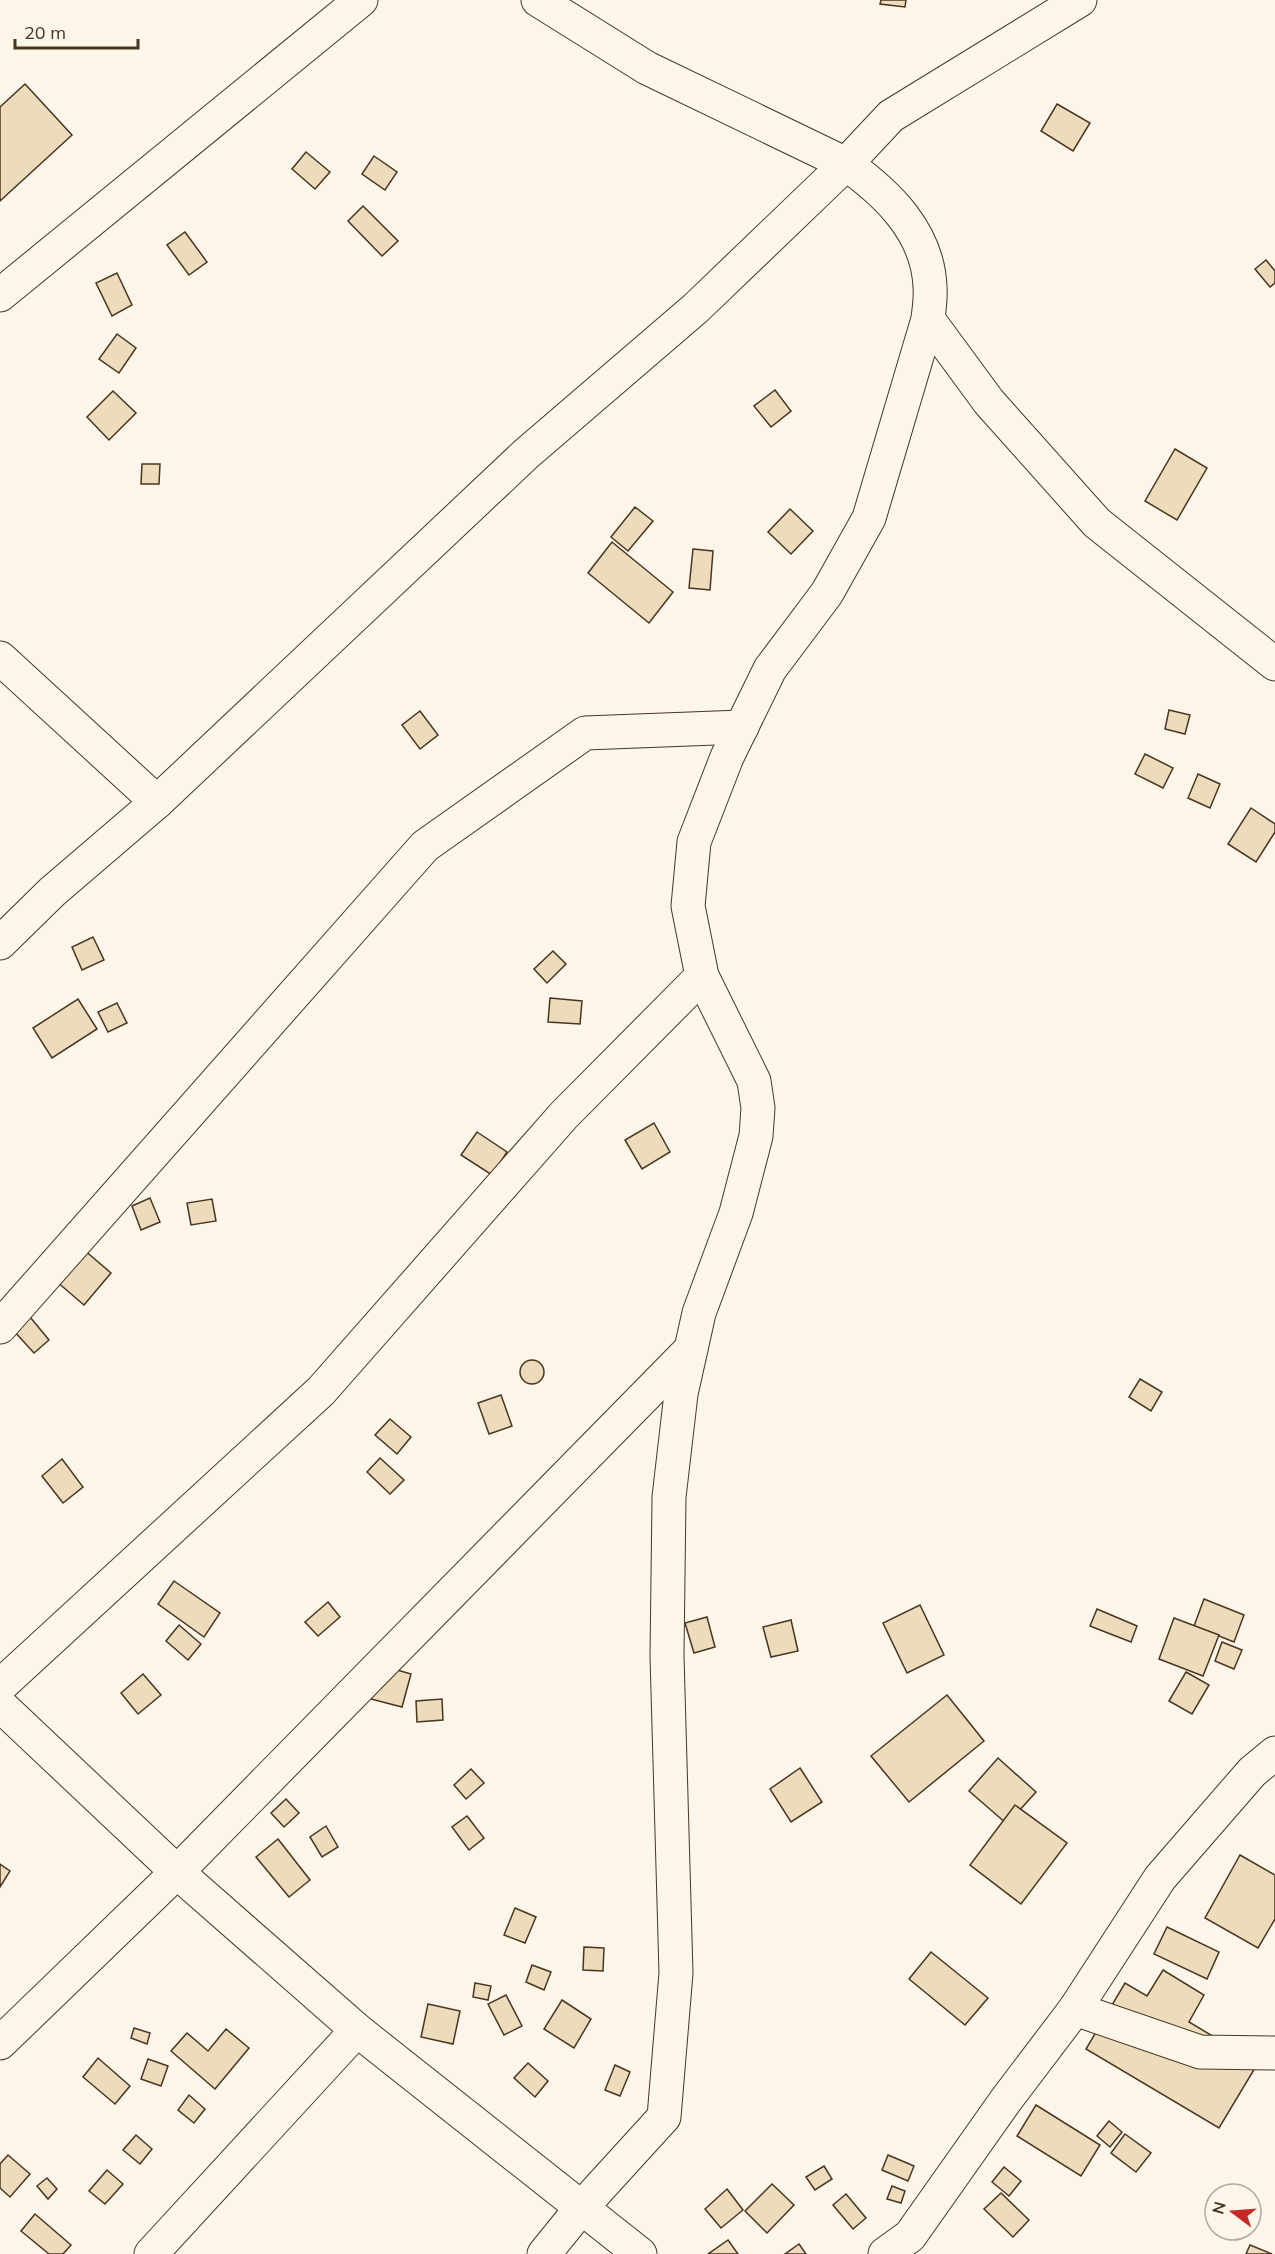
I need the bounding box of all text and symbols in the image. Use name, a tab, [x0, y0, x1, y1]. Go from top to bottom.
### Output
scale bar	[15, 12, 138, 50]
text: 20 m	[24, 21, 66, 44]
north arrow	[1203, 2182, 1263, 2242]
text: N	[1207, 2199, 1230, 2216]

